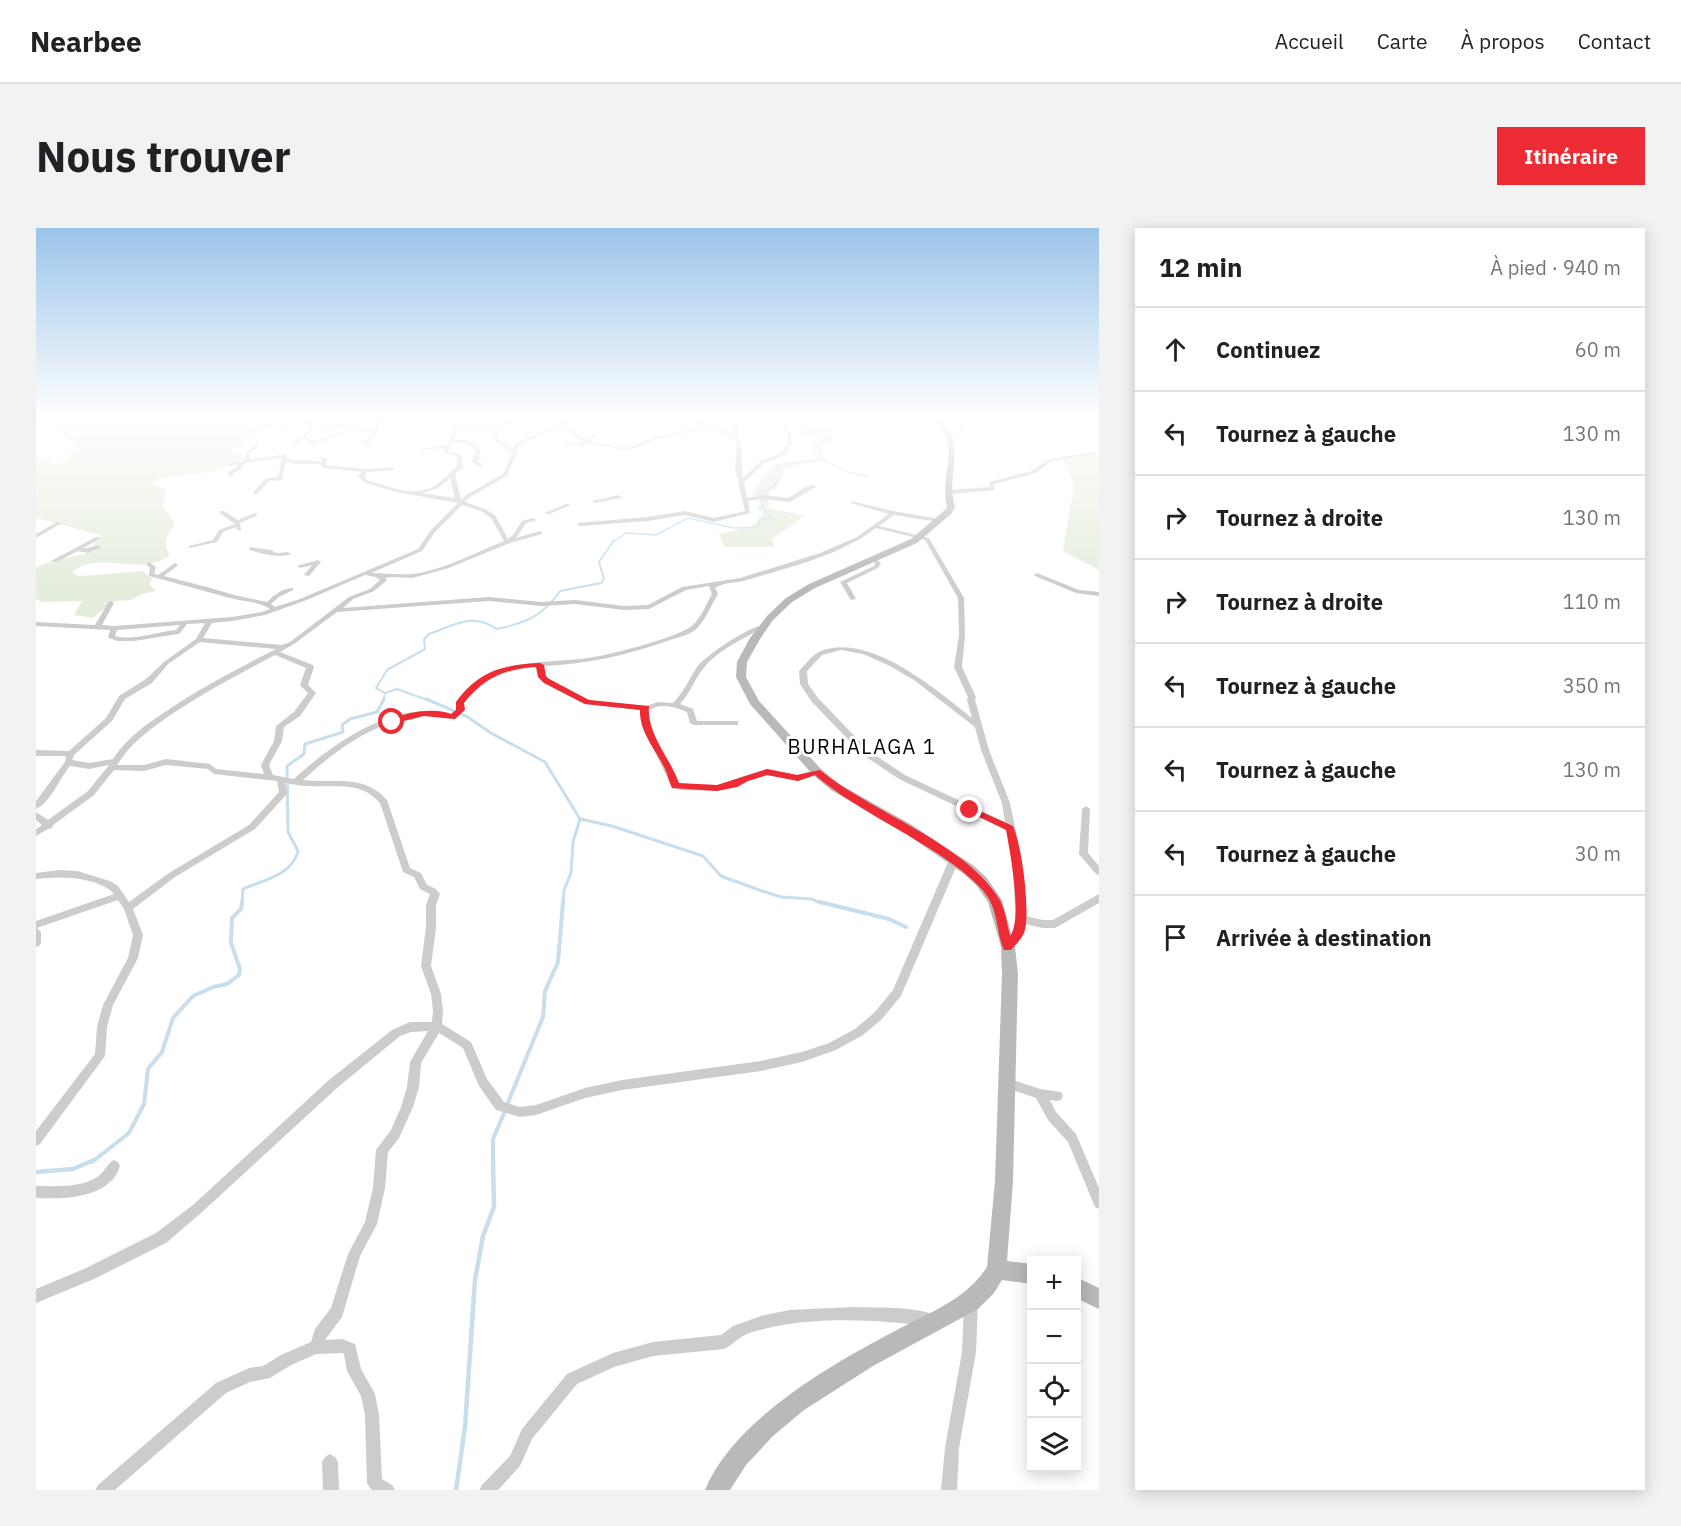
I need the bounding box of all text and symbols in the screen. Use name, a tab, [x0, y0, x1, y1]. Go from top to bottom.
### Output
text: Nearbee	[30, 23, 142, 60]
text: Accueil	[1275, 27, 1344, 55]
text: Carte	[1377, 27, 1428, 55]
text: À propos	[1461, 27, 1545, 55]
text: Contact	[1578, 27, 1651, 55]
button: Itinéraire	[1497, 127, 1645, 185]
text: Nous trouver	[36, 129, 291, 184]
text: 12 min	[1159, 250, 1243, 284]
text: À pied · 940 m	[1490, 254, 1621, 281]
icon: ahead	[1159, 333, 1192, 366]
text: Continuez	[1216, 335, 1320, 364]
text: 60 m	[1575, 336, 1621, 363]
icon: left	[1159, 417, 1192, 450]
text: Tournez à gauche	[1216, 419, 1396, 448]
text: 130 m	[1563, 420, 1621, 447]
icon: right	[1159, 501, 1192, 534]
text: Tournez à droite	[1216, 503, 1383, 532]
text: 130 m	[1563, 504, 1621, 531]
icon: right	[1159, 585, 1192, 618]
text: Tournez à droite	[1216, 587, 1383, 616]
text: 110 m	[1563, 588, 1621, 615]
icon: left	[1159, 669, 1192, 702]
text: Tournez à gauche	[1216, 671, 1396, 700]
text: 350 m	[1563, 672, 1621, 699]
route start	[378, 708, 404, 734]
district label: BURHALAGA 1	[787, 733, 937, 760]
icon: left	[1159, 753, 1192, 786]
text: Tournez à gauche	[1216, 755, 1396, 784]
text: 130 m	[1563, 756, 1621, 783]
route end	[956, 796, 982, 822]
icon: left	[1159, 837, 1192, 870]
text: Tournez à gauche	[1216, 839, 1396, 868]
text: 30 m	[1575, 840, 1621, 867]
icon: arrive	[1159, 921, 1192, 954]
text: Arrivée à destination	[1216, 923, 1432, 952]
map controls	[1027, 1256, 1081, 1472]
button: +	[1027, 1256, 1081, 1310]
button: −	[1027, 1310, 1081, 1364]
button: locate	[1027, 1364, 1081, 1418]
button: layers	[1027, 1418, 1081, 1472]

